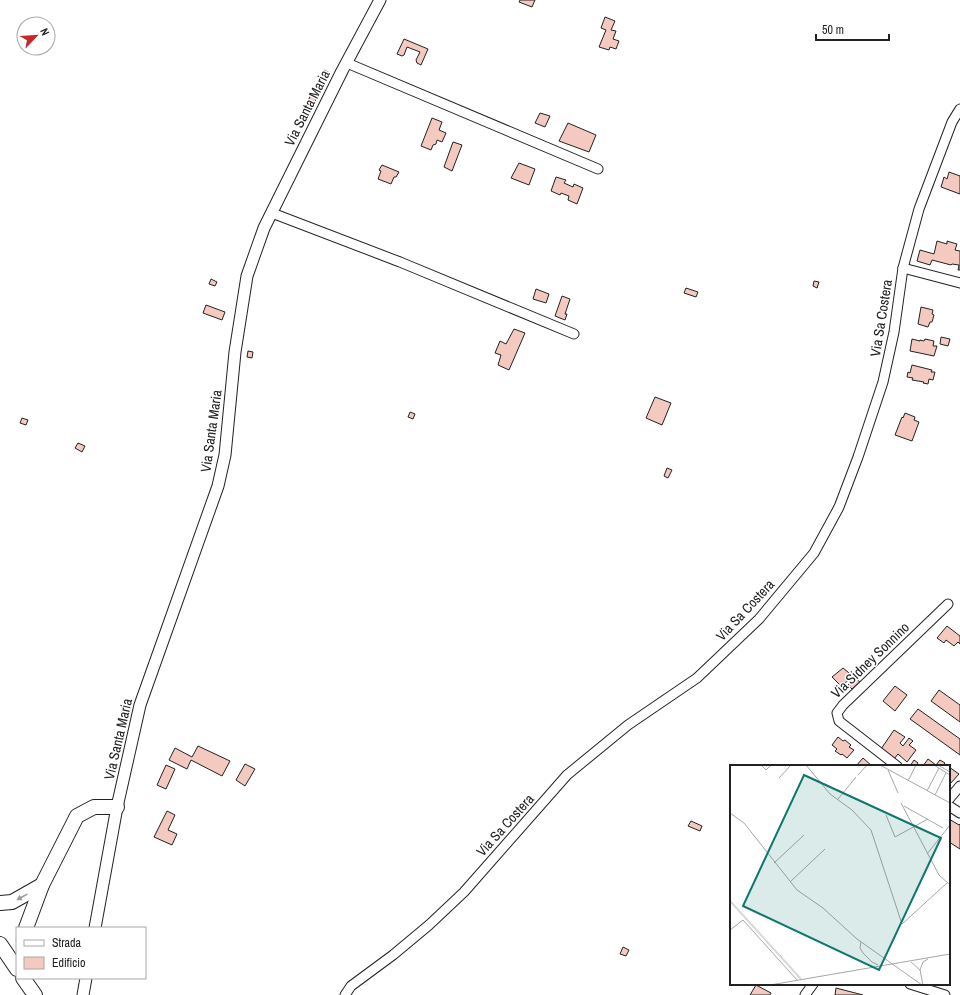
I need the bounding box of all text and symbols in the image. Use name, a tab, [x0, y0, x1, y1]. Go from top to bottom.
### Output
north arrow	[16, 16, 56, 56]
scale bar	[816, 16, 889, 42]
text: 50 m	[822, 22, 844, 38]
text: N	[37, 26, 53, 38]
street label: Via Santa Maria	[280, 66, 334, 149]
street label: Via Sa Costera	[866, 278, 896, 358]
street label: Via Santa Maria	[196, 388, 226, 473]
street label: Via Sa Costera	[712, 575, 778, 645]
street label: Via Sidney Sonnino	[827, 618, 913, 702]
street label: Via Santa Maria	[100, 696, 136, 781]
inset map	[730, 765, 950, 985]
street label: Via Sa Costera	[472, 790, 538, 860]
one-way arrow	[16, 893, 28, 900]
legend	[16, 927, 146, 979]
text: Strada	[52, 935, 82, 951]
text: Edificio	[52, 955, 85, 971]

